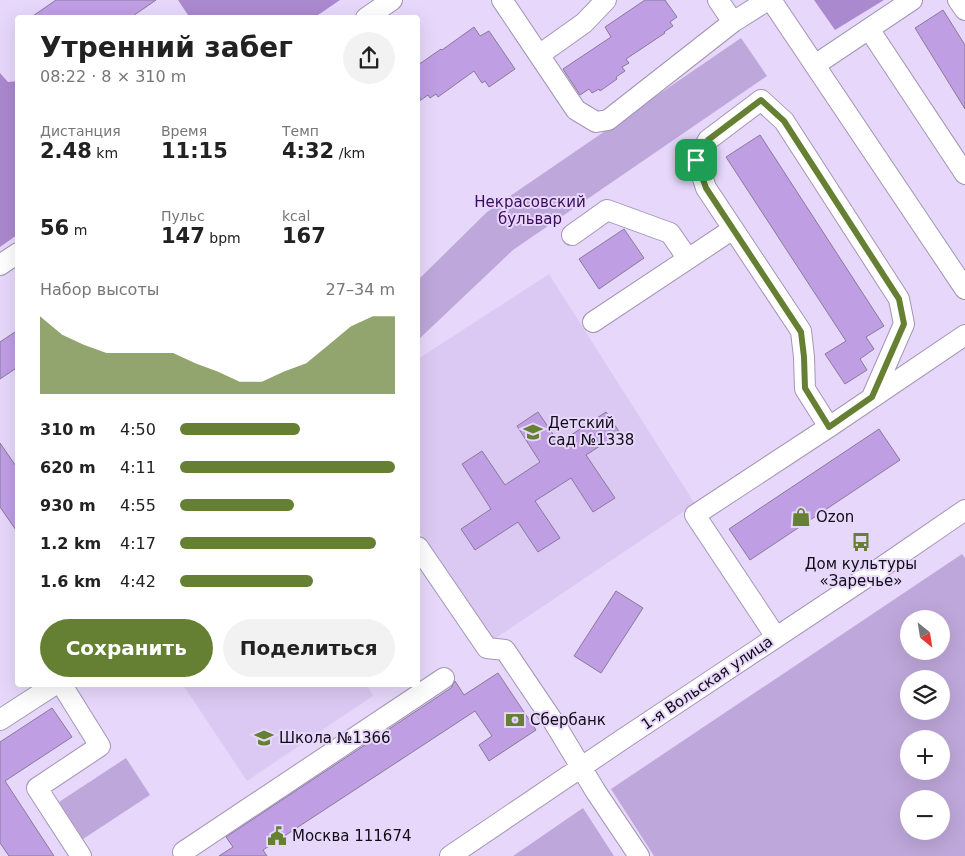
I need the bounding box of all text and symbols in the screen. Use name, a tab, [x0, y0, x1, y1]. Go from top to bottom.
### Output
text: Утренний забег	[40, 31, 293, 64]
button: share	[343, 32, 395, 84]
text: 08:22 · 8 × 310 m	[40, 67, 186, 86]
text: Дистанция	[40, 123, 121, 139]
text: Время	[161, 123, 207, 139]
text: Темп	[282, 123, 319, 139]
text: 2.48	[40, 139, 92, 163]
text: 11:15	[161, 139, 228, 163]
text: 4:32	[282, 139, 334, 163]
pin	[675, 139, 717, 181]
text: km	[92, 145, 118, 161]
text: /km	[334, 145, 365, 161]
icon: arrive	[682, 146, 710, 174]
park label: Некрасовский бульвар	[474, 193, 586, 228]
text: Пульс	[161, 208, 205, 224]
text: kcal	[282, 208, 310, 224]
text: 56	[40, 216, 69, 240]
text: m	[69, 222, 87, 238]
text: 147	[161, 224, 205, 248]
text: 167	[282, 224, 326, 248]
text: bpm	[205, 230, 241, 246]
text: Набор высоты	[40, 280, 159, 299]
text: 27–34 m	[326, 280, 395, 299]
place label: Детский сад №1338	[548, 414, 634, 449]
text: 310 m	[40, 420, 96, 439]
text: 4:50	[120, 420, 156, 439]
school or university icon: Детский сад №1338	[522, 421, 544, 443]
text: 620 m	[40, 458, 96, 477]
text: 4:11	[120, 458, 156, 477]
text: 930 m	[40, 496, 96, 515]
text: 4:55	[120, 496, 156, 515]
shop icon: Ozon	[790, 506, 812, 528]
place label: Ozon	[816, 508, 854, 526]
bus stop icon: Дом культуры «Заречье»	[850, 531, 872, 553]
text: 1.2 km	[40, 534, 101, 553]
text: 4:17	[120, 534, 156, 553]
place label: Дом культуры «Заречье»	[805, 555, 917, 590]
text: 1.6 km	[40, 572, 101, 591]
text: 4:42	[120, 572, 156, 591]
north arrow	[900, 610, 950, 660]
map controls	[900, 610, 950, 840]
button: Сохранить	[40, 619, 213, 677]
button: Поделиться	[223, 619, 395, 677]
street label: 1-я Вольская улица	[638, 632, 776, 734]
button: layers	[900, 670, 950, 720]
bank icon: Сбербанк	[504, 709, 526, 731]
place label: Сбербанк	[530, 711, 606, 729]
school or university icon: Школа №1366	[253, 727, 275, 749]
place label: Школа №1366	[279, 729, 391, 747]
button: +	[900, 730, 950, 780]
button: −	[900, 790, 950, 840]
public building icon: Москва 111674	[266, 825, 288, 847]
place label: Москва 111674	[292, 827, 412, 845]

